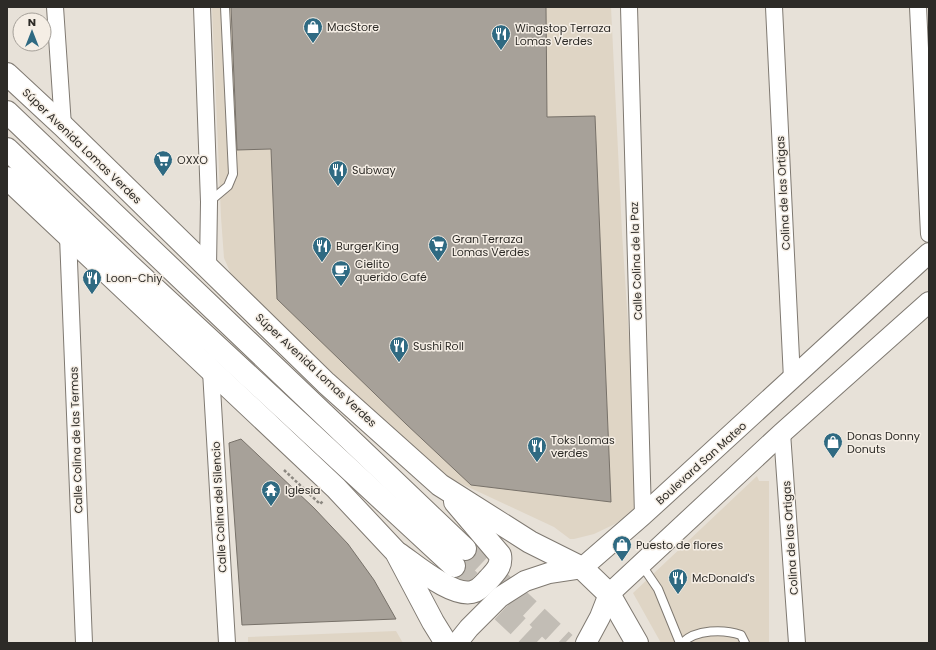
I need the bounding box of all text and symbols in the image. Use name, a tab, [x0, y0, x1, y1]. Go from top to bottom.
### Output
north arrow	[12, 12, 52, 52]
text: N	[28, 14, 36, 30]
shop icon: MacStore	[302, 16, 324, 44]
place label: MacStore	[327, 19, 379, 35]
place label: Wingstop Terraza Lomas Verdes	[515, 20, 611, 49]
restaurant icon: Wingstop Terraza Lomas Verdes	[490, 23, 512, 51]
street label: Súper Avenida Lomas Verdes	[19, 85, 145, 208]
street label: Colina de las Ortigas	[772, 135, 794, 251]
supermarket icon: OXXO	[152, 149, 174, 177]
place label: OXXO	[177, 152, 208, 168]
restaurant icon: Subway	[327, 159, 349, 187]
place label: Subway	[352, 162, 396, 178]
street label: Calle Colina de la Paz	[626, 201, 646, 321]
place label: Gran Terraza Lomas Verdes	[452, 231, 530, 260]
supermarket icon: Gran Terraza Lomas Verdes	[427, 234, 449, 262]
restaurant icon: Burger King	[311, 235, 333, 263]
place label: Burger King	[336, 238, 399, 254]
place label: Cielito querido Café	[355, 256, 427, 285]
cafe icon: Cielito querido Café	[330, 259, 352, 287]
restaurant icon: Loon-Chiy	[81, 267, 103, 295]
place label: Loon-Chiy	[106, 270, 163, 286]
street label: Súper Avenida Lomas Verdes	[252, 309, 380, 431]
restaurant icon: Sushi Roll	[388, 335, 410, 363]
place label: Sushi Roll	[413, 338, 464, 354]
street label: Calle Colina de las Termas	[65, 366, 87, 514]
street label: Boulevard San Mateo	[652, 418, 750, 508]
place label: Donas Donny Donuts	[847, 428, 921, 457]
shop icon: Donas Donny Donuts	[822, 431, 844, 459]
place label: Toks Lomas verdes	[551, 432, 615, 461]
restaurant icon: Toks Lomas verdes	[526, 435, 548, 463]
street label: Calle Colina del Silencio	[208, 441, 230, 573]
temple icon: Iglesia	[260, 479, 282, 507]
street label: Colina de las Ortigas	[778, 480, 802, 596]
place label: Iglesia	[285, 482, 321, 498]
shop icon: Puesto de flores	[611, 534, 633, 562]
place label: Puesto de flores	[636, 537, 723, 553]
restaurant icon: McDonald's	[667, 567, 689, 595]
place label: McDonald's	[692, 570, 755, 586]

